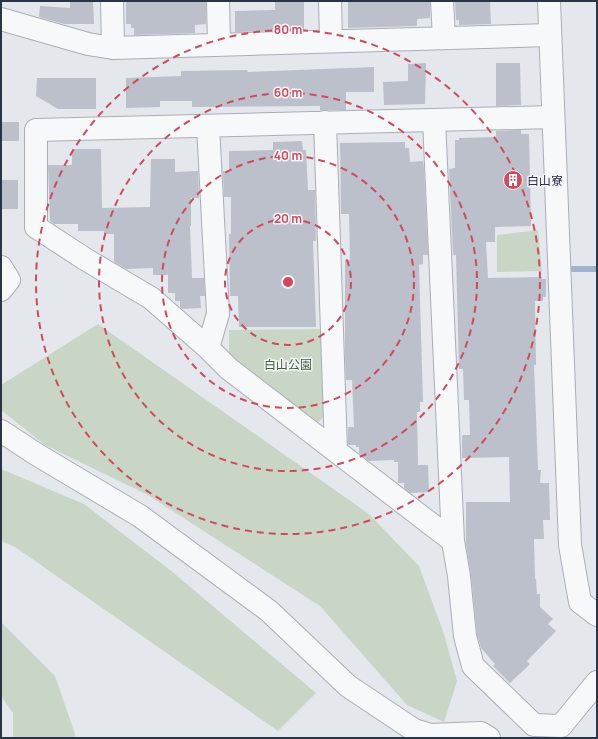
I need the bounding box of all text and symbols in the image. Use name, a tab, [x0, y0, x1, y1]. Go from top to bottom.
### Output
text: 80 m	[274, 21, 302, 38]
text: 60 m	[274, 84, 302, 101]
text: 40 m	[274, 147, 302, 164]
building icon: 白山寮	[502, 169, 524, 191]
place label: 白山寮	[527, 172, 563, 189]
text: 20 m	[274, 210, 302, 227]
centre of rings	[281, 275, 295, 289]
park label: 白山公園	[264, 356, 312, 373]

